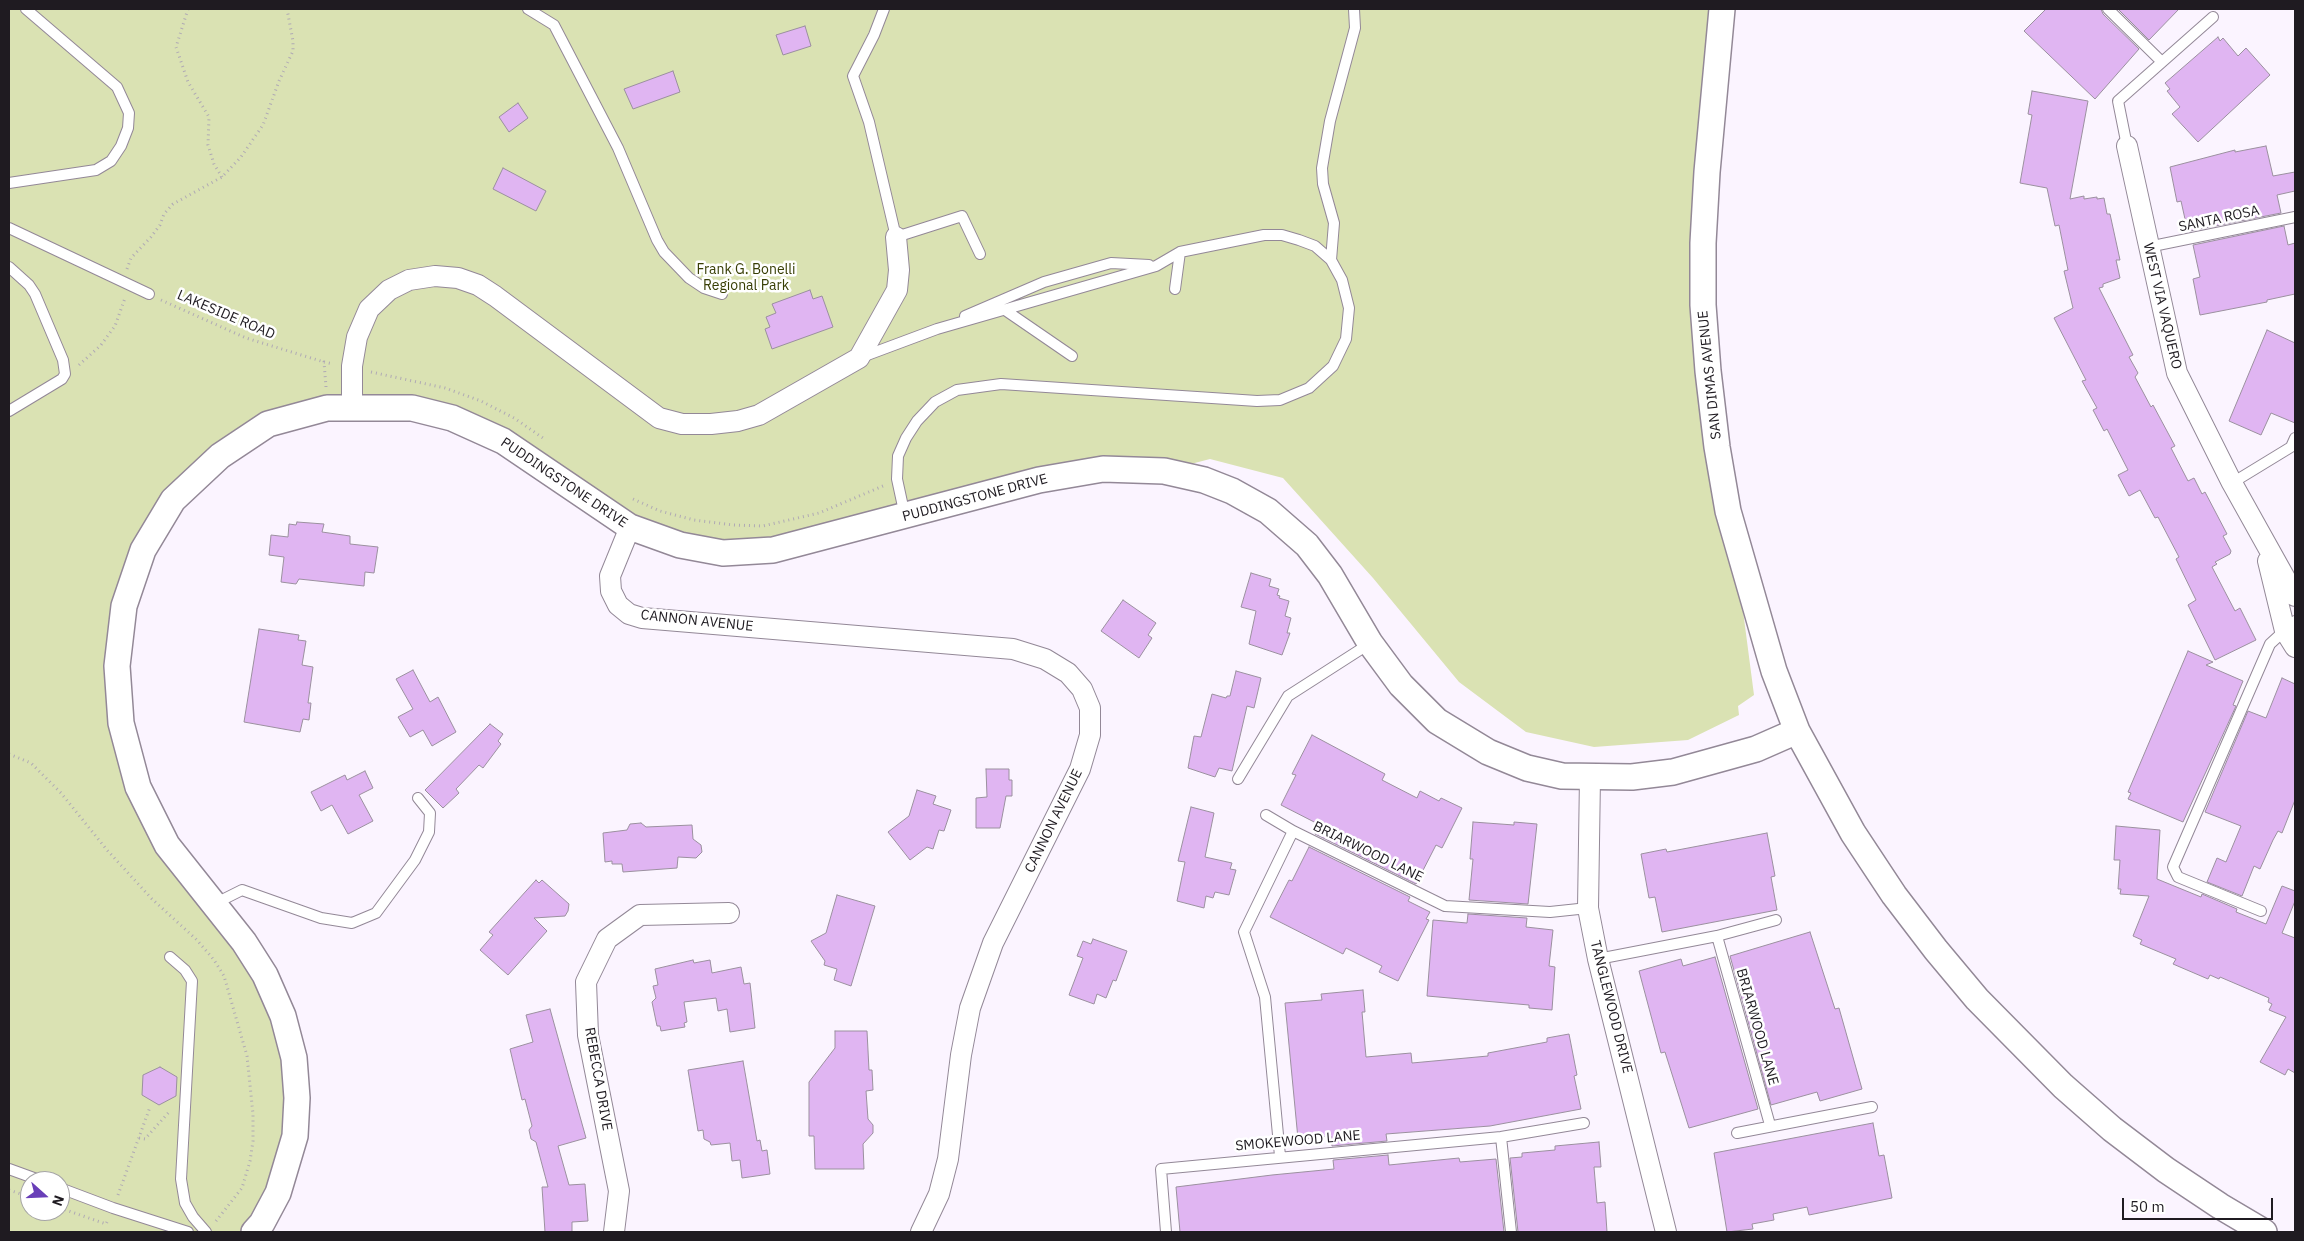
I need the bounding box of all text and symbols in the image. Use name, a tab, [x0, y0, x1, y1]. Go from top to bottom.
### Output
street label: SANTA ROSA	[2177, 202, 2261, 236]
street label: WEST VIA VAQUERO	[2139, 241, 2185, 371]
park label: Frank G. Bonelli Regional Park	[696, 262, 796, 294]
street label: LAKESIDE ROAD	[174, 287, 278, 343]
street label: SAN DIMAS AVENUE	[1695, 310, 1725, 440]
street label: PUDDINGSTONE DRIVE	[497, 434, 631, 532]
street label: PUDDINGSTONE DRIVE	[901, 471, 1049, 525]
street label: CANNON AVENUE	[640, 607, 754, 635]
street label: CANNON AVENUE	[1022, 766, 1086, 876]
street label: BRIARWOOD LANE	[1310, 818, 1426, 886]
street label: TANGLEWOOD DRIVE	[1586, 939, 1636, 1075]
street label: BRIARWOOD LANE	[1732, 967, 1782, 1087]
street label: REBECCA DRIVE	[581, 1026, 615, 1132]
street label: SMOKEWOOD LANE	[1235, 1127, 1361, 1155]
north arrow	[20, 1171, 70, 1221]
scale bar	[2124, 1188, 2275, 1220]
text: N	[48, 1193, 68, 1209]
text: 50 m	[2130, 1197, 2165, 1216]

